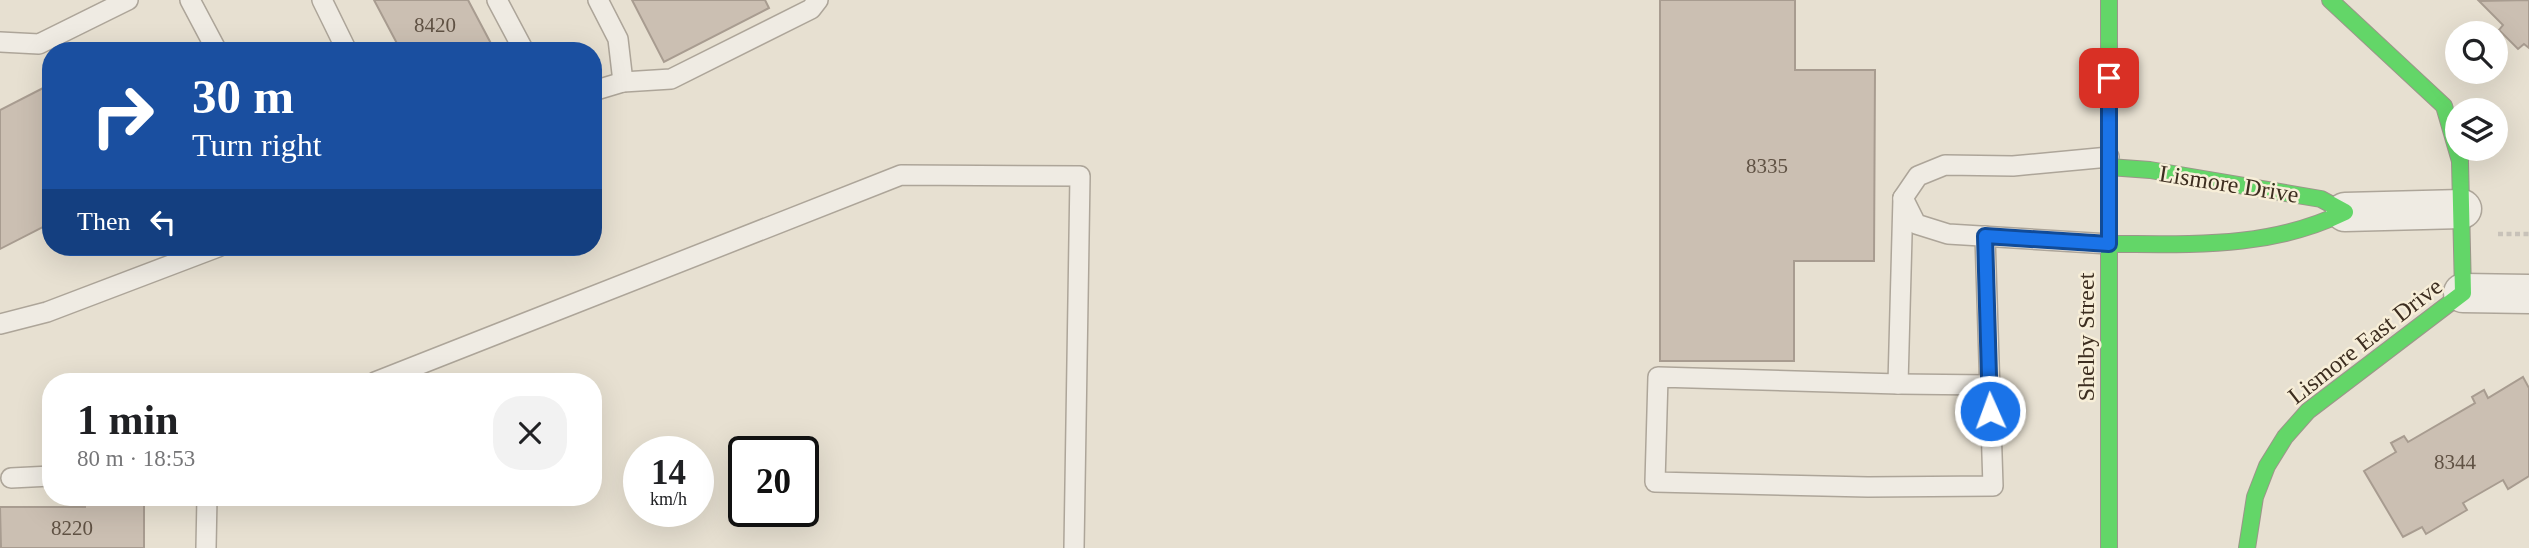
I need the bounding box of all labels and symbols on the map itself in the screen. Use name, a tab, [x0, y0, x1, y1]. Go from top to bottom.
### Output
house number: 8420	[414, 13, 456, 37]
pin	[2079, 48, 2139, 108]
house number: 8335	[1746, 154, 1788, 178]
street label: Lismore Drive	[2158, 160, 2300, 208]
street label: Shelby Street	[2073, 272, 2099, 401]
street label: Lismore East Drive	[2283, 273, 2447, 409]
position arrow	[1953, 374, 2027, 448]
speed limit sign: 20	[728, 436, 819, 527]
house number: 8344	[2434, 450, 2477, 474]
house number: 8220	[51, 516, 93, 540]

